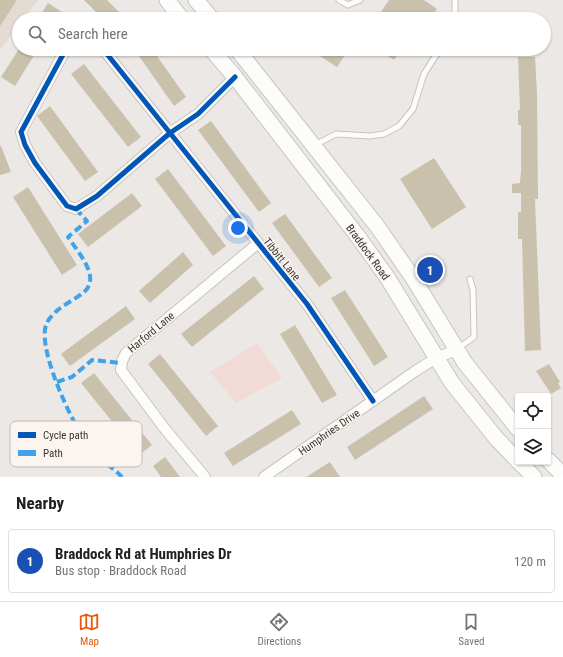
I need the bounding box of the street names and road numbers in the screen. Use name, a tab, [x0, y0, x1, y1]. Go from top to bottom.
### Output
street label: Braddock Road	[343, 222, 392, 283]
street label: Tibbitt Lane	[260, 235, 303, 283]
street label: Harford Lane	[125, 309, 177, 356]
street label: Humphries Drive	[296, 407, 362, 458]

